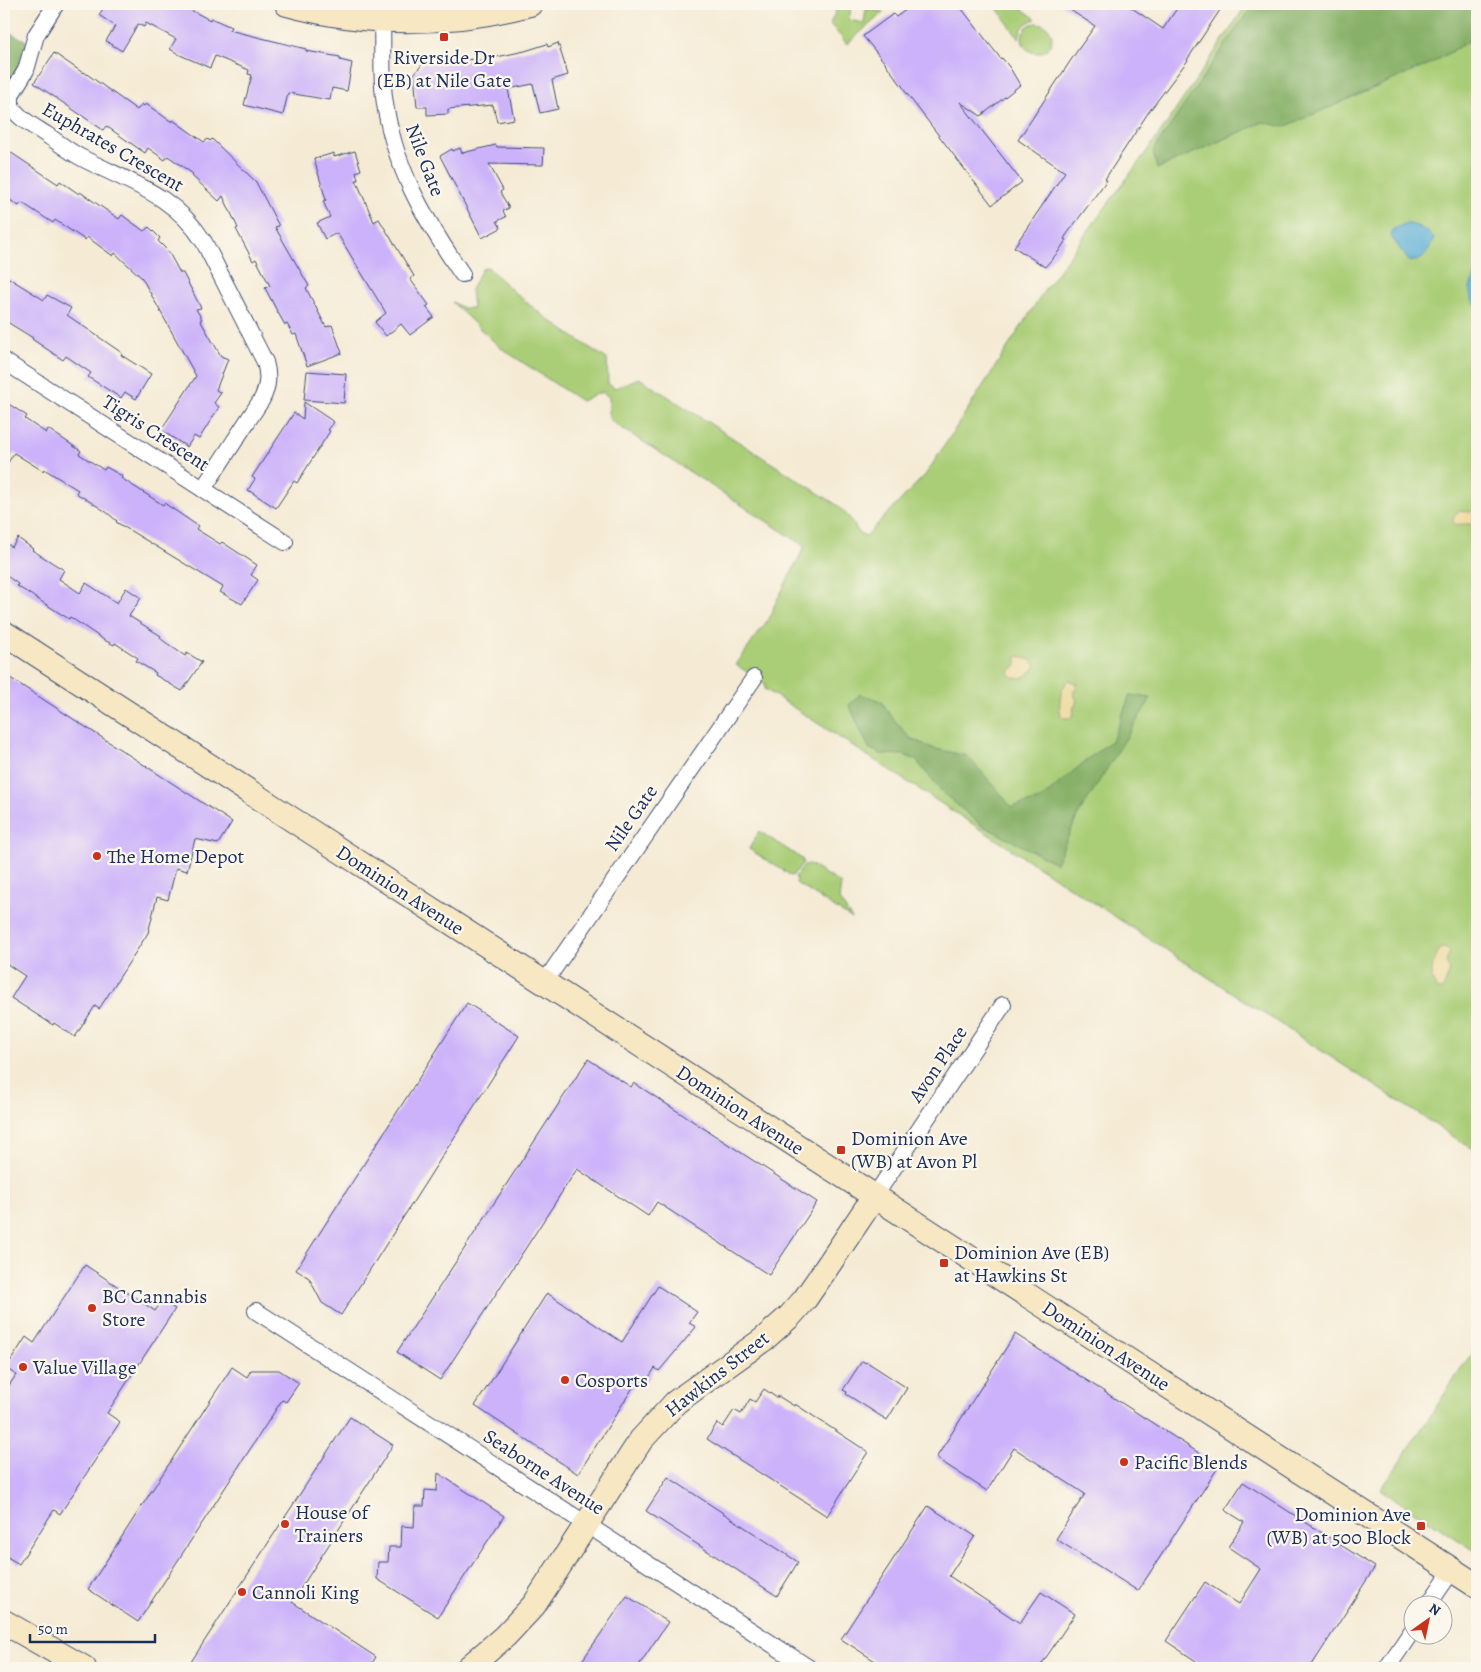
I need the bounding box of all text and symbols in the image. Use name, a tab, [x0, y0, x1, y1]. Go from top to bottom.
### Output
marker: Riverside Dr (EB) at Nile Gate	[438, 31, 450, 43]
place label: Riverside Dr (EB) at Nile Gate	[377, 44, 511, 94]
street label: Euphrates Crescent	[37, 96, 189, 199]
street label: Nile Gate	[399, 120, 451, 200]
street label: Tigris Crescent	[97, 388, 215, 478]
street label: Nile Gate	[598, 779, 664, 857]
street label: Dominion Avenue	[331, 839, 469, 941]
place label: The Home Depot	[107, 843, 244, 870]
marker: The Home Depot	[91, 850, 103, 862]
street label: Avon Place	[902, 1020, 974, 1108]
street label: Dominion Avenue	[671, 1059, 809, 1161]
place label: Dominion Ave (WB) at Avon Pl	[851, 1125, 977, 1175]
marker: Dominion Ave (WB) at Avon Pl	[835, 1144, 847, 1156]
place label: Dominion Ave (EB) at Hawkins St	[954, 1239, 1109, 1289]
marker: Dominion Ave (EB) at Hawkins St	[938, 1257, 950, 1269]
place label: BC Cannabis Store	[102, 1283, 207, 1333]
street label: Dominion Avenue	[1037, 1295, 1175, 1397]
marker: BC Cannabis Store	[86, 1302, 98, 1314]
street label: Hawkins Street	[659, 1325, 775, 1423]
place label: Value Village	[32, 1354, 137, 1381]
marker: Value Village	[17, 1361, 29, 1373]
place label: Cosports	[575, 1367, 648, 1394]
marker: Cosports	[559, 1374, 571, 1386]
street label: Seaborne Avenue	[478, 1423, 610, 1521]
place label: Pacific Blends	[1134, 1449, 1248, 1476]
marker: Pacific Blends	[1118, 1456, 1130, 1468]
place label: House of Trainers	[295, 1499, 371, 1549]
place label: Dominion Ave (WB) at 500 Block	[1267, 1501, 1411, 1551]
marker: House of Trainers	[279, 1518, 291, 1530]
marker: Dominion Ave (WB) at 500 Block	[1415, 1520, 1427, 1532]
place label: Cannoli King	[252, 1579, 359, 1606]
marker: Cannoli King	[236, 1586, 248, 1598]
north arrow	[1404, 1594, 1454, 1644]
text: N	[1425, 1599, 1444, 1620]
scale bar	[30, 1612, 155, 1644]
text: 50 m	[38, 1619, 68, 1639]

